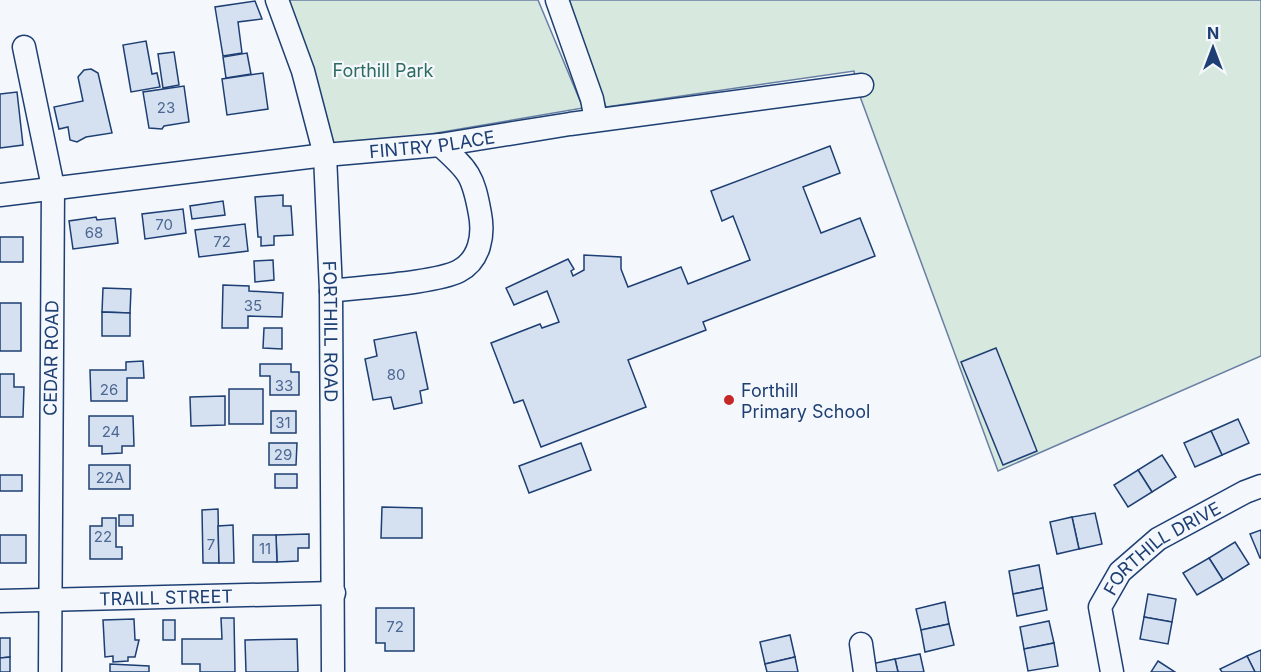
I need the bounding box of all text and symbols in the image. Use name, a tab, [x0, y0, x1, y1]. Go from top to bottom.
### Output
north arrow	[1183, 18, 1243, 78]
text: N	[1207, 23, 1219, 43]
park label: Forthill Park	[333, 60, 434, 81]
house number: 23	[157, 98, 175, 117]
street label: FINTRY PLACE	[368, 126, 496, 162]
house number: 70	[155, 215, 173, 234]
house number: 68	[85, 223, 103, 242]
house number: 72	[213, 232, 231, 251]
street label: FORTHILL ROAD	[319, 260, 342, 402]
house number: 35	[244, 296, 262, 315]
street label: CEDAR ROAD	[39, 300, 63, 416]
house number: 80	[387, 365, 405, 384]
house number: 33	[275, 376, 293, 395]
house number: 26	[100, 380, 118, 399]
place label: Forthill Primary School	[741, 380, 870, 422]
marker: Forthill Primary School	[722, 393, 736, 407]
house number: 31	[275, 413, 291, 432]
house number: 24	[102, 422, 120, 441]
house number: 29	[274, 445, 292, 464]
house number: 22A	[96, 468, 124, 487]
street label: FORTHILL DRIVE	[1099, 497, 1224, 598]
house number: 22	[94, 527, 112, 546]
house number: 7	[207, 535, 215, 554]
house number: 11	[259, 539, 271, 558]
street label: TRAILL STREET	[99, 585, 233, 609]
house number: 72	[386, 617, 404, 636]

